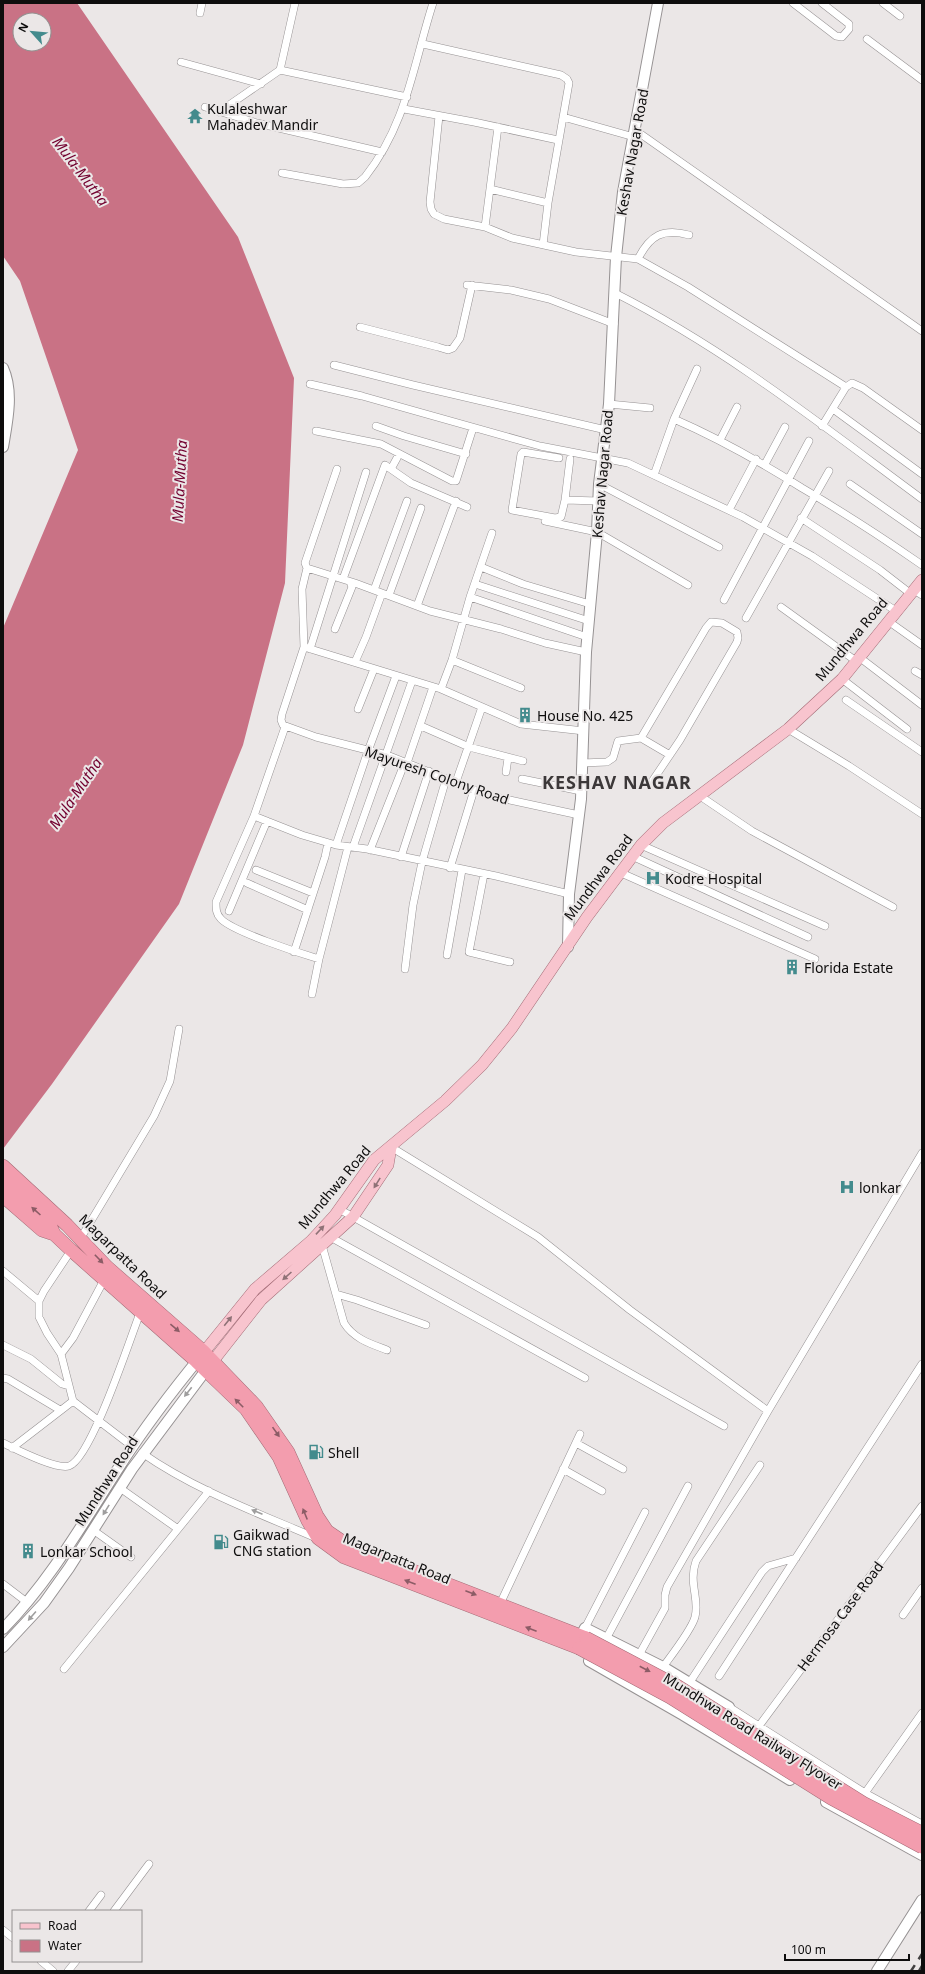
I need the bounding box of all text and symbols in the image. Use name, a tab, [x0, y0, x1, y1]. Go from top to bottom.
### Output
north arrow	[12, 12, 52, 52]
text: N	[14, 20, 31, 35]
street label: Keshav Nagar Road	[611, 87, 653, 217]
place label: Kulaleshwar Mahadev Mandir	[207, 99, 318, 134]
temple icon: Kulaleshwar Mahadev Mandir	[186, 107, 204, 125]
water label: Mula-Mutha	[48, 132, 114, 210]
street label: Keshav Nagar Road	[587, 409, 617, 539]
water label: Mula-Mutha	[167, 439, 191, 522]
street label: Mundhwa Road	[810, 593, 892, 685]
building icon: House No. 425	[516, 706, 534, 724]
place label: House No. 425	[537, 706, 633, 725]
street label: Mayuresh Colony Road	[362, 741, 512, 809]
water label: Mula-Mutha	[44, 753, 106, 833]
district label: KESHAV NAGAR	[542, 770, 692, 794]
street label: Mundhwa Road	[559, 830, 637, 924]
hospital icon: Kodre Hospital	[644, 869, 662, 887]
place label: Kodre Hospital	[665, 869, 762, 888]
building icon: Florida Estate	[783, 958, 801, 976]
place label: Florida Estate	[804, 958, 893, 977]
street label: Mundhwa Road	[293, 1141, 375, 1233]
one-way arrow	[373, 1177, 380, 1189]
hospital icon: lonkar	[838, 1178, 856, 1196]
place label: lonkar	[859, 1178, 901, 1197]
one-way arrow	[31, 1207, 41, 1216]
street label: Magarpatta Road	[75, 1209, 171, 1303]
one-way arrow	[315, 1225, 325, 1235]
one-way arrow	[94, 1254, 104, 1264]
one-way arrow	[282, 1272, 293, 1281]
one-way arrow	[224, 1316, 233, 1327]
one-way arrow	[170, 1323, 180, 1332]
one-way arrow	[184, 1386, 193, 1397]
one-way arrow	[234, 1398, 244, 1408]
one-way arrow	[272, 1427, 280, 1437]
street label: Mundhwa Road	[70, 1432, 142, 1530]
fuel station icon: Shell	[307, 1443, 325, 1461]
place label: Shell	[328, 1443, 359, 1462]
one-way arrow	[103, 1504, 110, 1516]
one-way arrow	[301, 1507, 307, 1519]
one-way arrow	[251, 1509, 262, 1515]
place label: Gaikwad CNG station	[233, 1525, 312, 1560]
street label: Magarpatta Road	[340, 1528, 454, 1588]
fuel station icon: Gaikwad CNG station	[212, 1533, 230, 1551]
building icon: Lonkar School	[19, 1542, 37, 1560]
place label: Lonkar School	[40, 1542, 133, 1561]
street label: Hermosa Case Road	[793, 1557, 887, 1675]
one-way arrow	[403, 1578, 415, 1584]
one-way arrow	[466, 1591, 478, 1597]
one-way arrow	[28, 1611, 37, 1622]
one-way arrow	[524, 1625, 536, 1631]
one-way arrow	[639, 1666, 651, 1672]
street label: Mundhwa Road Railway Flyover	[660, 1668, 846, 1794]
legend	[12, 1910, 142, 1962]
text: Road	[48, 1917, 77, 1934]
scale bar	[785, 1936, 909, 1962]
text: Water	[48, 1937, 82, 1954]
text: 100 m	[791, 1941, 826, 1958]

